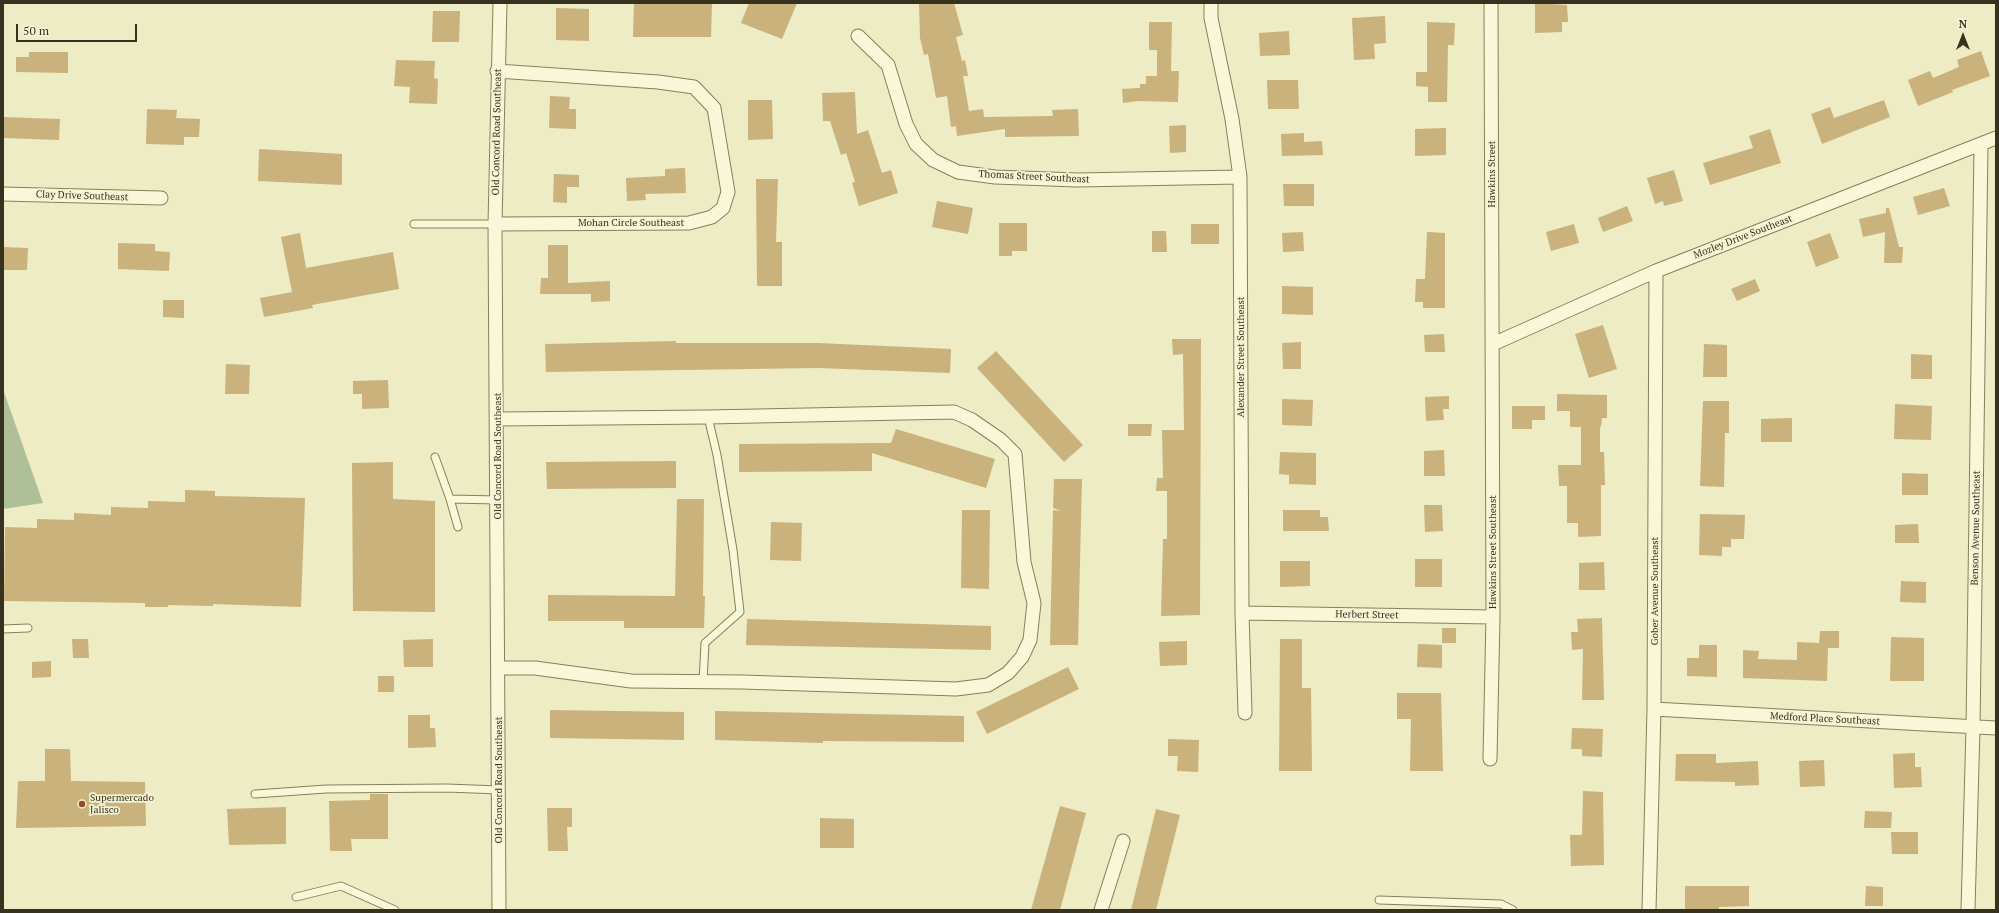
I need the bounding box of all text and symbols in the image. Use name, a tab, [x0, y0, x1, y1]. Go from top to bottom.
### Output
scale bar	[18, 16, 139, 42]
north arrow	[1943, 16, 1983, 56]
text: N	[1959, 17, 1967, 31]
text: 50 m	[23, 23, 49, 38]
street label: Old Concord Road Southeast	[490, 68, 504, 196]
street label: Hawkins Street	[1486, 140, 1498, 208]
street label: Thomas Street Southeast	[978, 168, 1090, 186]
street label: Clay Drive Southeast	[36, 188, 128, 204]
street label: Mozley Drive Southeast	[1692, 213, 1794, 261]
street label: Mohan Circle Southeast	[578, 217, 684, 229]
street label: Alexander Street Southeast	[1235, 296, 1247, 418]
street label: Old Concord Road Southeast	[492, 393, 504, 519]
street label: Benson Avenue Southeast	[1969, 470, 1983, 586]
street label: Hawkins Street Southeast	[1487, 495, 1499, 609]
street label: Gober Avenue Southeast	[1649, 537, 1661, 645]
street label: Herbert Street	[1335, 608, 1399, 622]
street label: Medford Place Southeast	[1770, 710, 1880, 728]
street label: Old Concord Road Southeast	[493, 717, 505, 843]
place label: Supermercado Jalisco	[90, 792, 154, 816]
marker: Supermercado Jalisco	[77, 799, 87, 809]

